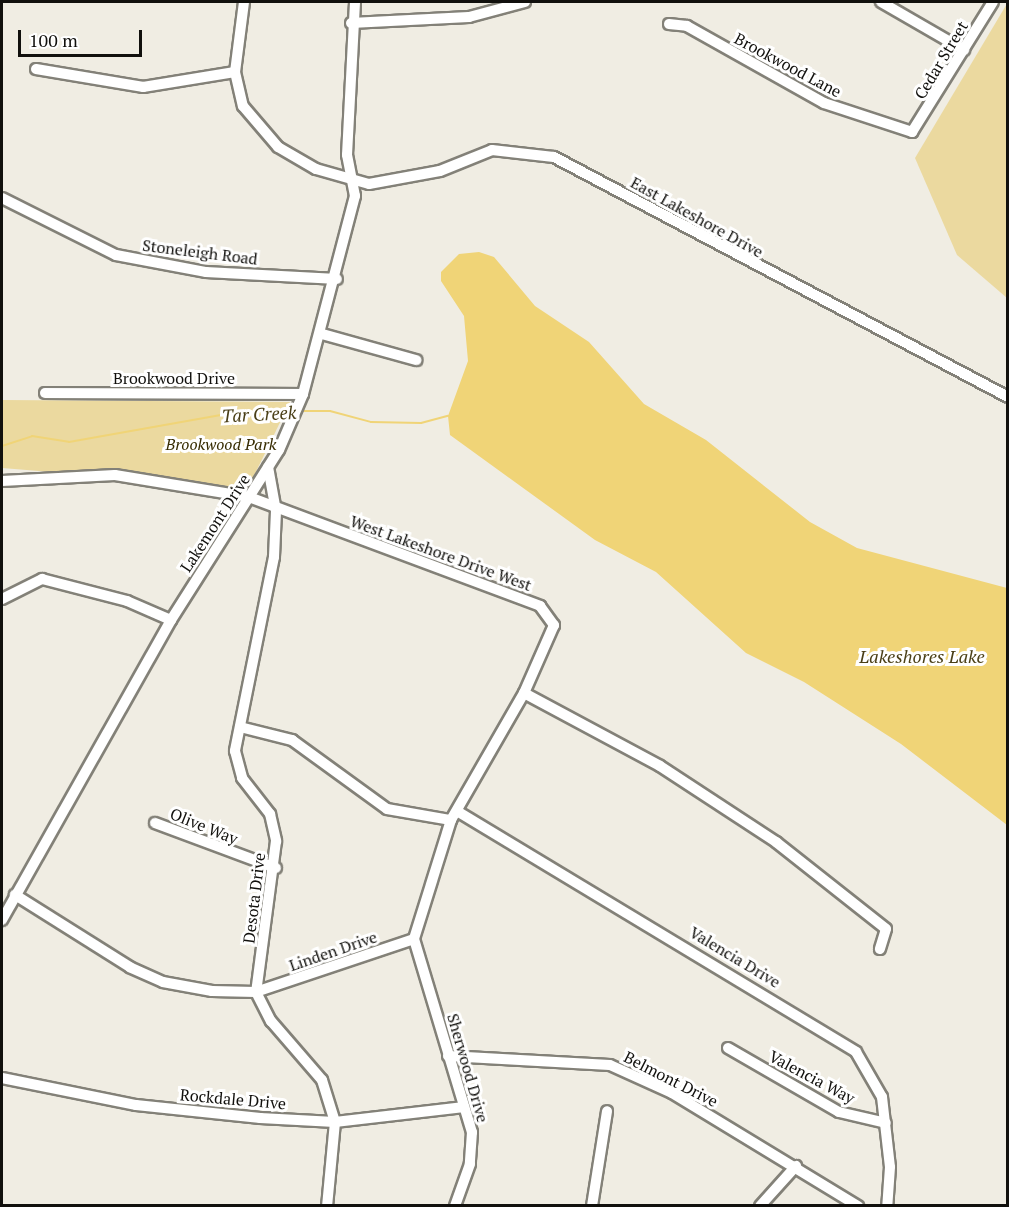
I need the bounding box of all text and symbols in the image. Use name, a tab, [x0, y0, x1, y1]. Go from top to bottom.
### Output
street label: Cedar Street	[910, 17, 972, 103]
scale bar	[21, 18, 146, 56]
text: 100 m	[29, 28, 78, 52]
street label: Brookwood Lane	[731, 29, 845, 101]
street label: East Lakeshore Drive	[627, 173, 767, 261]
street label: Stoneleigh Road	[141, 235, 259, 269]
street label: Brookwood Drive	[113, 368, 235, 388]
water label: Tar Creek	[221, 401, 297, 427]
park label: Brookwood Park	[165, 434, 277, 454]
street label: Lakemont Drive	[176, 470, 254, 576]
street label: West Lakeshore Drive West	[348, 511, 534, 595]
water label: Lakeshores Lake	[859, 645, 985, 667]
street label: Olive Way	[167, 804, 241, 848]
street label: Desota Drive	[239, 852, 269, 944]
street label: Valencia Drive	[686, 922, 784, 992]
street label: Linden Drive	[287, 927, 379, 975]
street label: Sherwood Drive	[443, 1011, 493, 1125]
street label: Valencia Way	[766, 1046, 858, 1108]
street label: Belmont Drive	[621, 1047, 721, 1111]
street label: Rockdale Drive	[179, 1085, 287, 1113]

